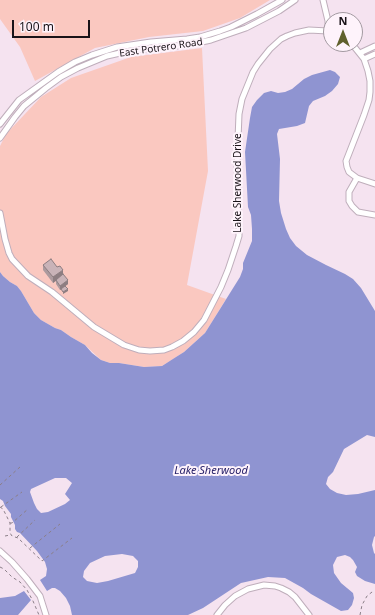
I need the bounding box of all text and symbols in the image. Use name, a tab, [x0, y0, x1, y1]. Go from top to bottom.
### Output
scale bar	[14, 12, 92, 38]
north arrow	[323, 12, 363, 52]
text: N	[339, 13, 347, 28]
text: 100 m	[19, 18, 54, 35]
street label: East Potrero Road	[119, 36, 203, 60]
street label: Lake Sherwood Drive	[232, 133, 244, 233]
water label: Lake Sherwood	[174, 464, 248, 478]

